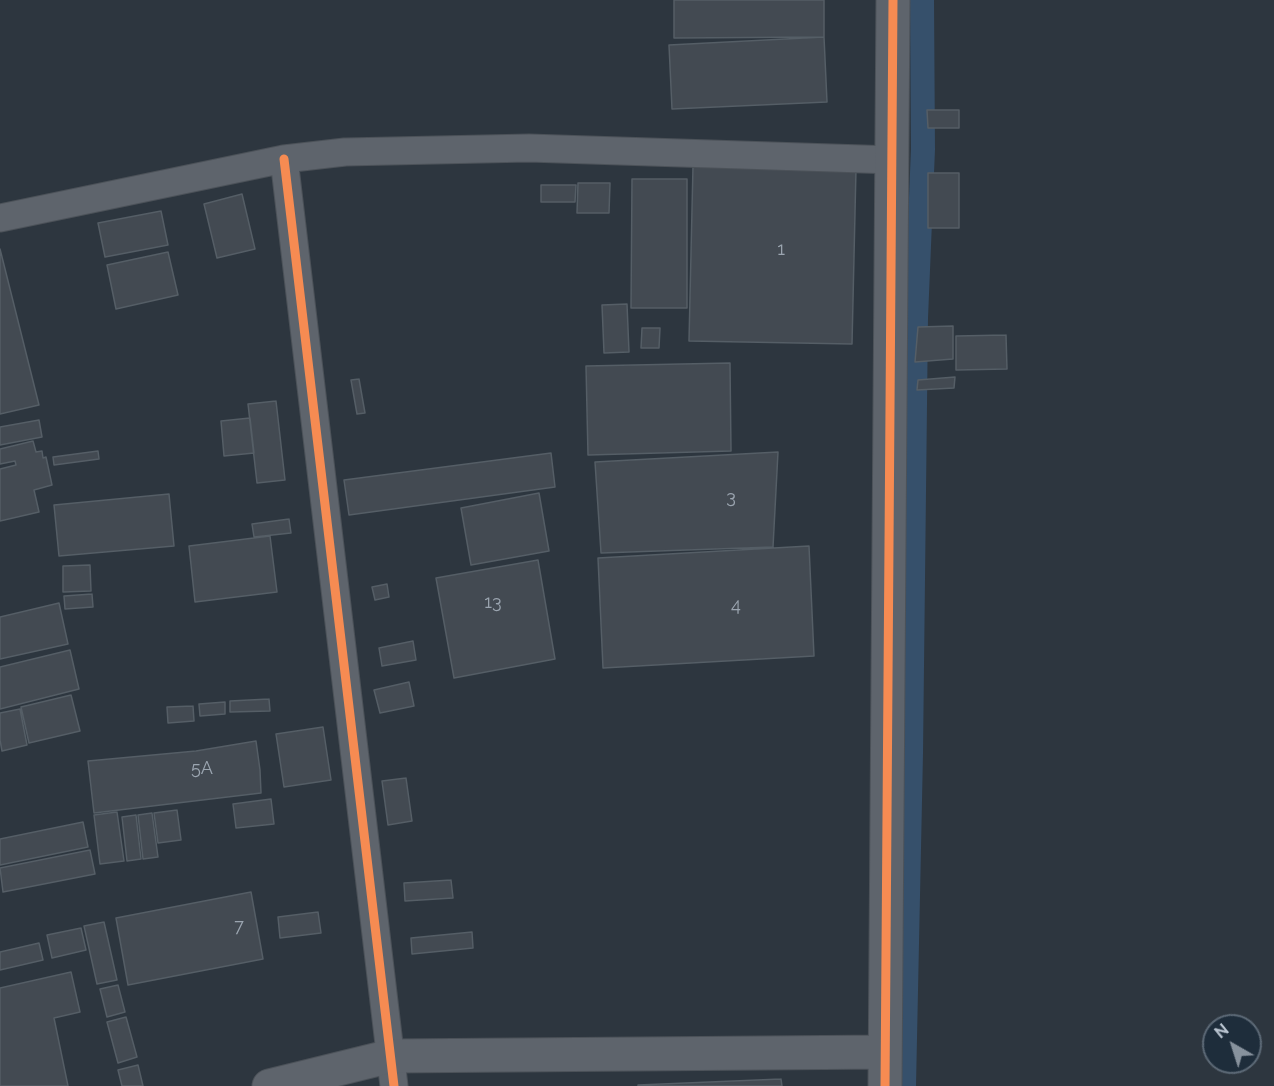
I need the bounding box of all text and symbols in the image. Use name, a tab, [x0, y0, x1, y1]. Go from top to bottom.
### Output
house number: 1	[777, 239, 785, 261]
house number: 3	[726, 487, 736, 509]
house number: 13	[484, 592, 502, 614]
house number: 4	[731, 595, 741, 617]
house number: 5A	[191, 758, 213, 780]
house number: 7	[234, 916, 244, 938]
north arrow	[1202, 1014, 1262, 1074]
text: N	[1211, 1020, 1232, 1042]

